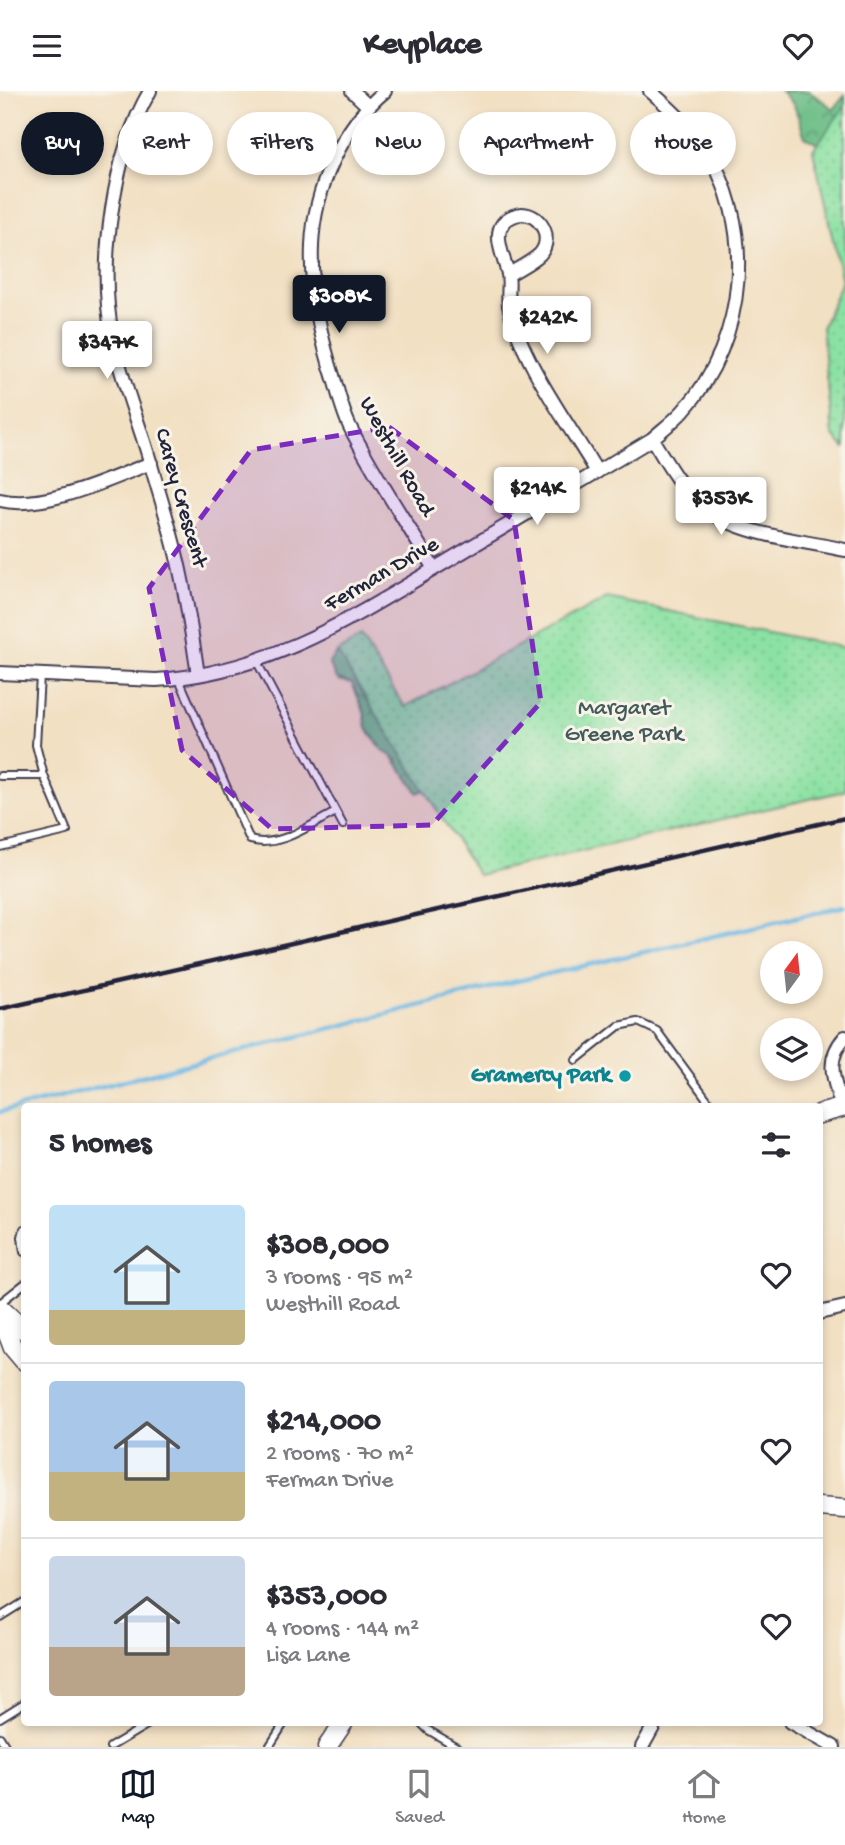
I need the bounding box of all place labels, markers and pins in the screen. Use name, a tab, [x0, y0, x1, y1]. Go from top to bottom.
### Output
pin: $308K	[290, 275, 388, 335]
pin: $242K	[498, 296, 596, 356]
pin: $347K	[58, 321, 156, 381]
pin: $214K	[488, 467, 586, 527]
pin: $353K	[672, 477, 770, 537]
place label: Gramercy Park	[471, 1063, 614, 1090]
marker: Gramercy Park	[617, 1068, 633, 1084]

